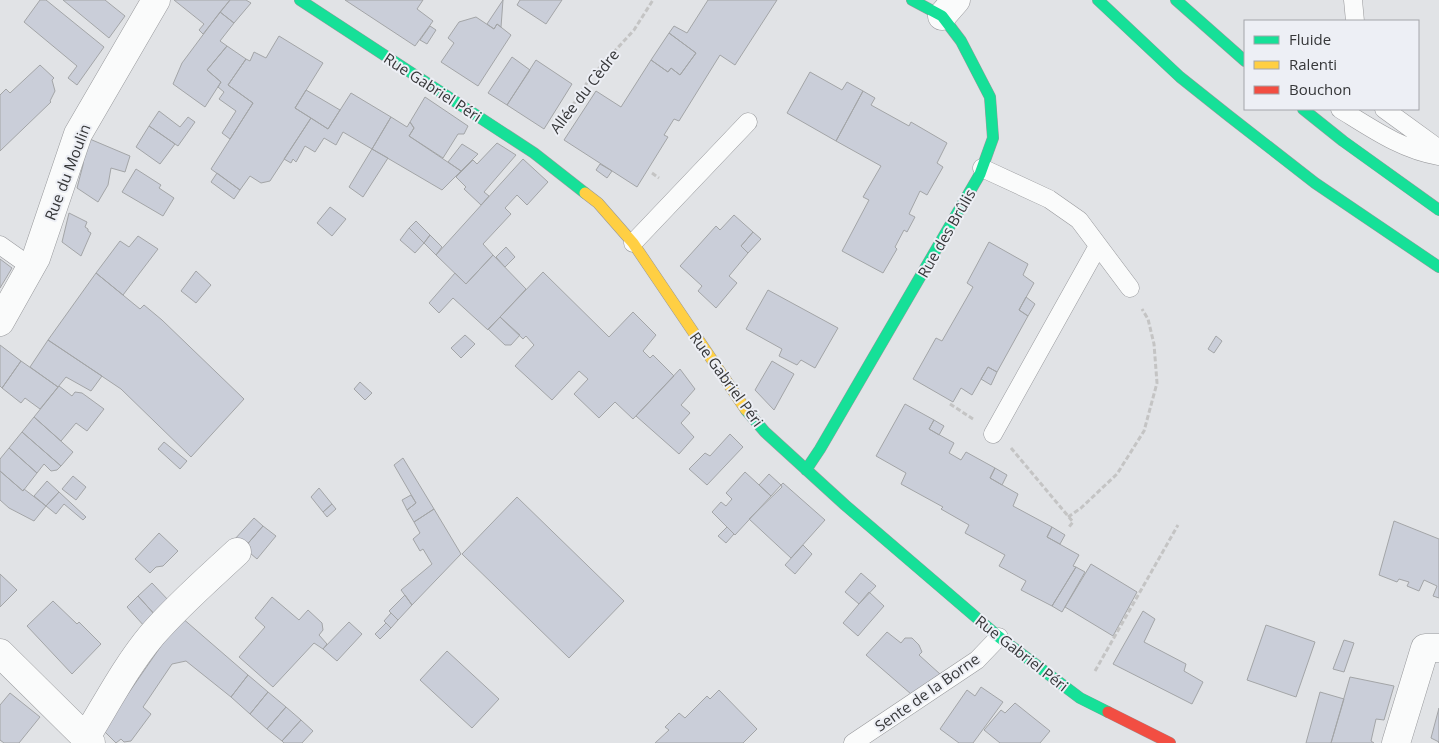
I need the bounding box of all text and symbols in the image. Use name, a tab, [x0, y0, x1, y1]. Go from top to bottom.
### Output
legend	[1244, 20, 1419, 110]
text: Fluide	[1289, 29, 1331, 49]
street label: Allée du Cèdre	[545, 45, 623, 137]
street label: Rue Gabriel Péri	[380, 48, 486, 126]
text: Ralenti	[1289, 54, 1337, 74]
text: Bouchon	[1289, 79, 1352, 99]
street label: Rue du Moulin	[39, 121, 95, 223]
street label: Rue des Brûlis	[913, 185, 979, 281]
street label: Rue Gabriel Péri	[686, 328, 768, 430]
street label: Rue Gabriel Péri	[971, 610, 1073, 696]
street label: Sente de la Borne	[871, 648, 983, 736]

